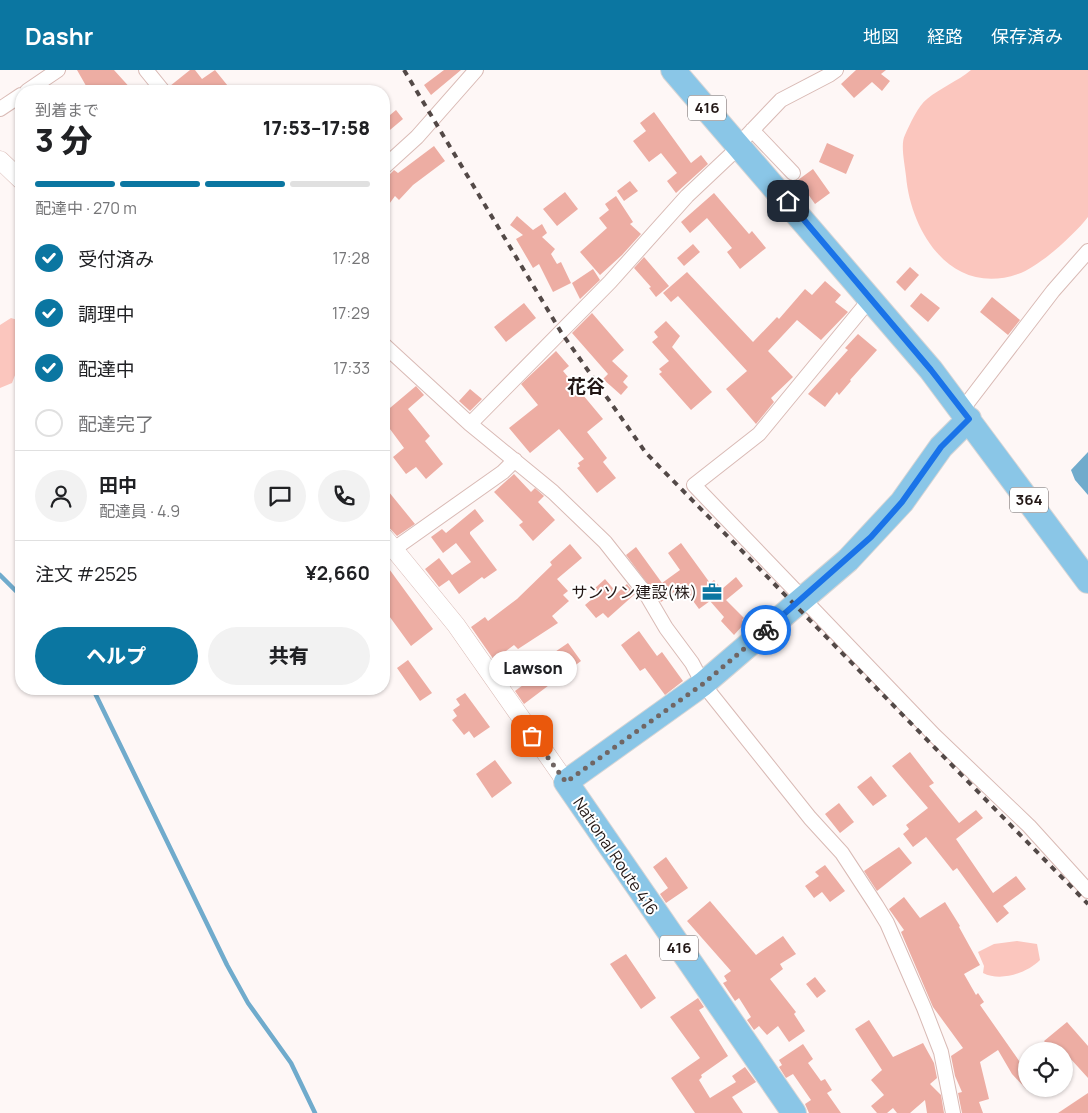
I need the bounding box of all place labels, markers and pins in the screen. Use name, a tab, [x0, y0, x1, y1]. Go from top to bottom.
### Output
pin	[767, 180, 809, 222]
place label: サンソン建設(株)	[571, 581, 697, 603]
office icon: サンソン建設(株)	[701, 581, 723, 603]
callout: Lawson	[488, 651, 576, 686]
pin	[511, 715, 553, 757]

